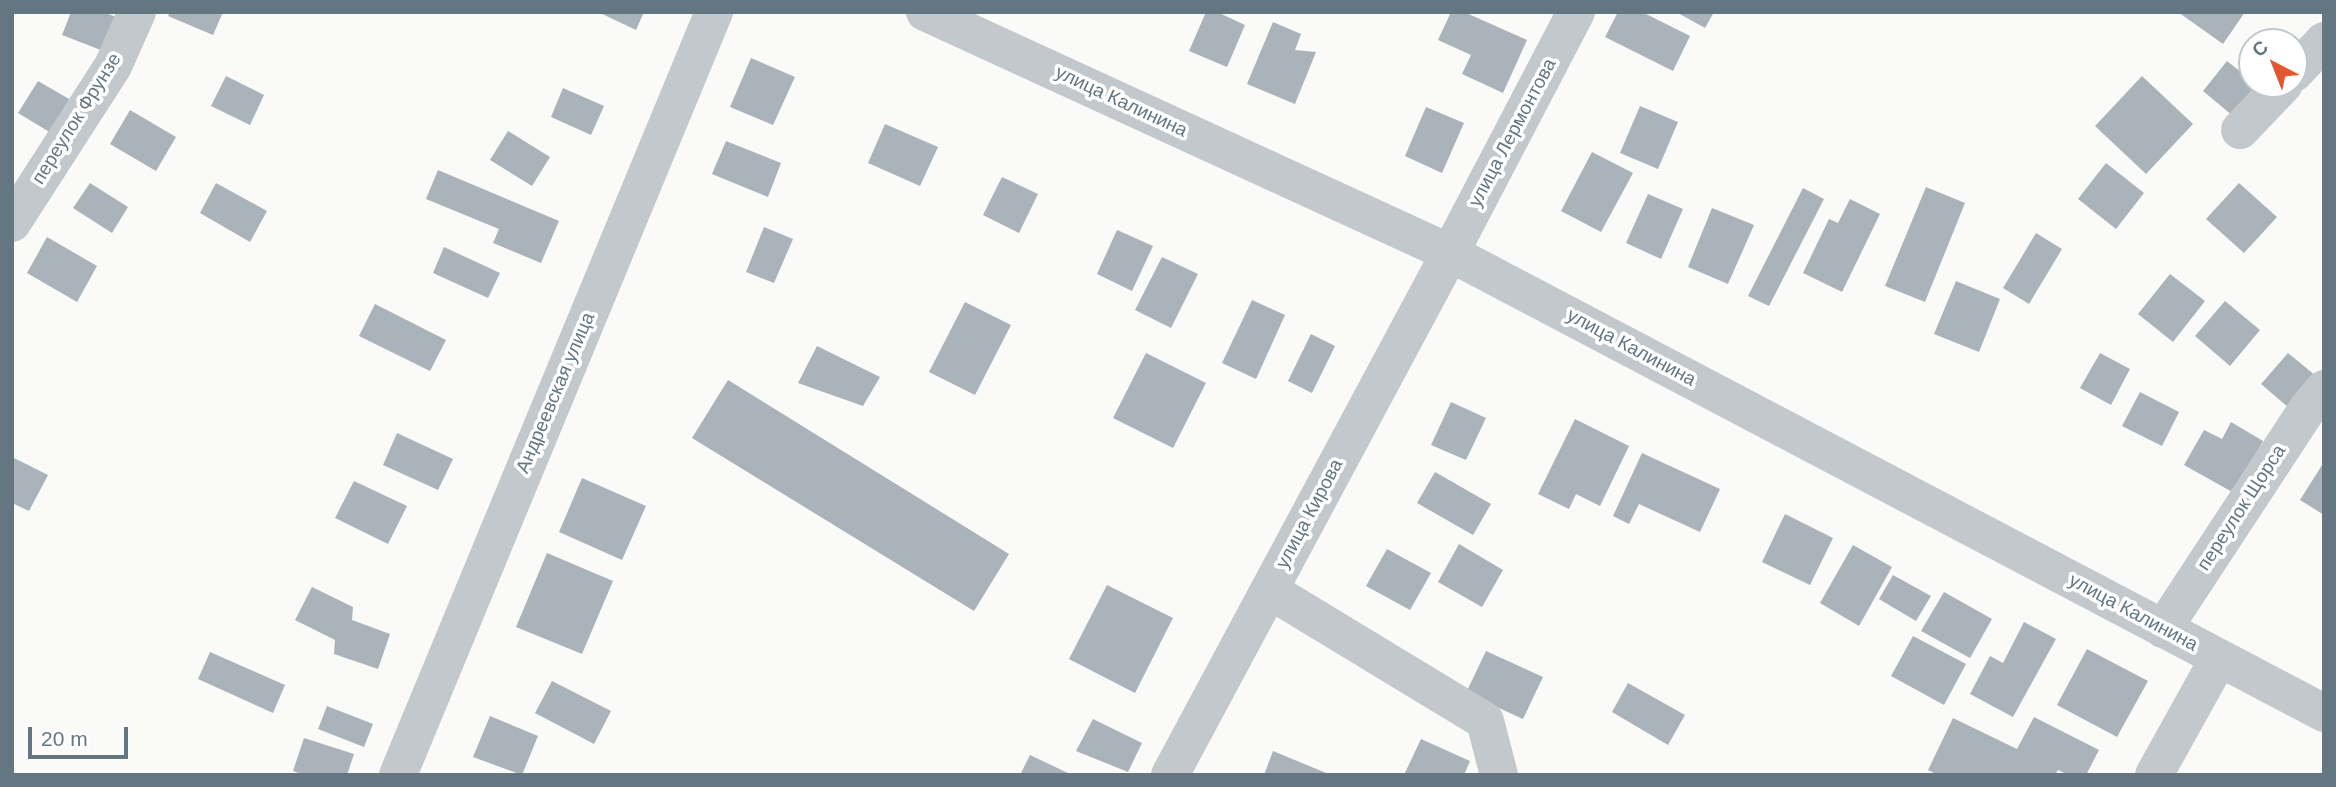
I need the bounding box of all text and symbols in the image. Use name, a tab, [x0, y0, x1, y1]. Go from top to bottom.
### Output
north arrow	[2238, 28, 2308, 98]
text: С	[2248, 36, 2272, 61]
street label: переулок Фрунзе	[28, 49, 126, 189]
street label: улица Лермонтова	[1464, 55, 1562, 211]
street label: улица Калинина	[1051, 61, 1191, 143]
street label: улица Калинина	[1563, 304, 1699, 392]
street label: Андреевская улица	[512, 309, 600, 477]
street label: переулок Щорса	[2193, 441, 2291, 575]
street label: улица Кирова	[1272, 455, 1348, 573]
street label: улица Калинина	[2065, 569, 2201, 657]
scale bar	[32, 714, 131, 758]
text: 20 m	[41, 727, 88, 750]

